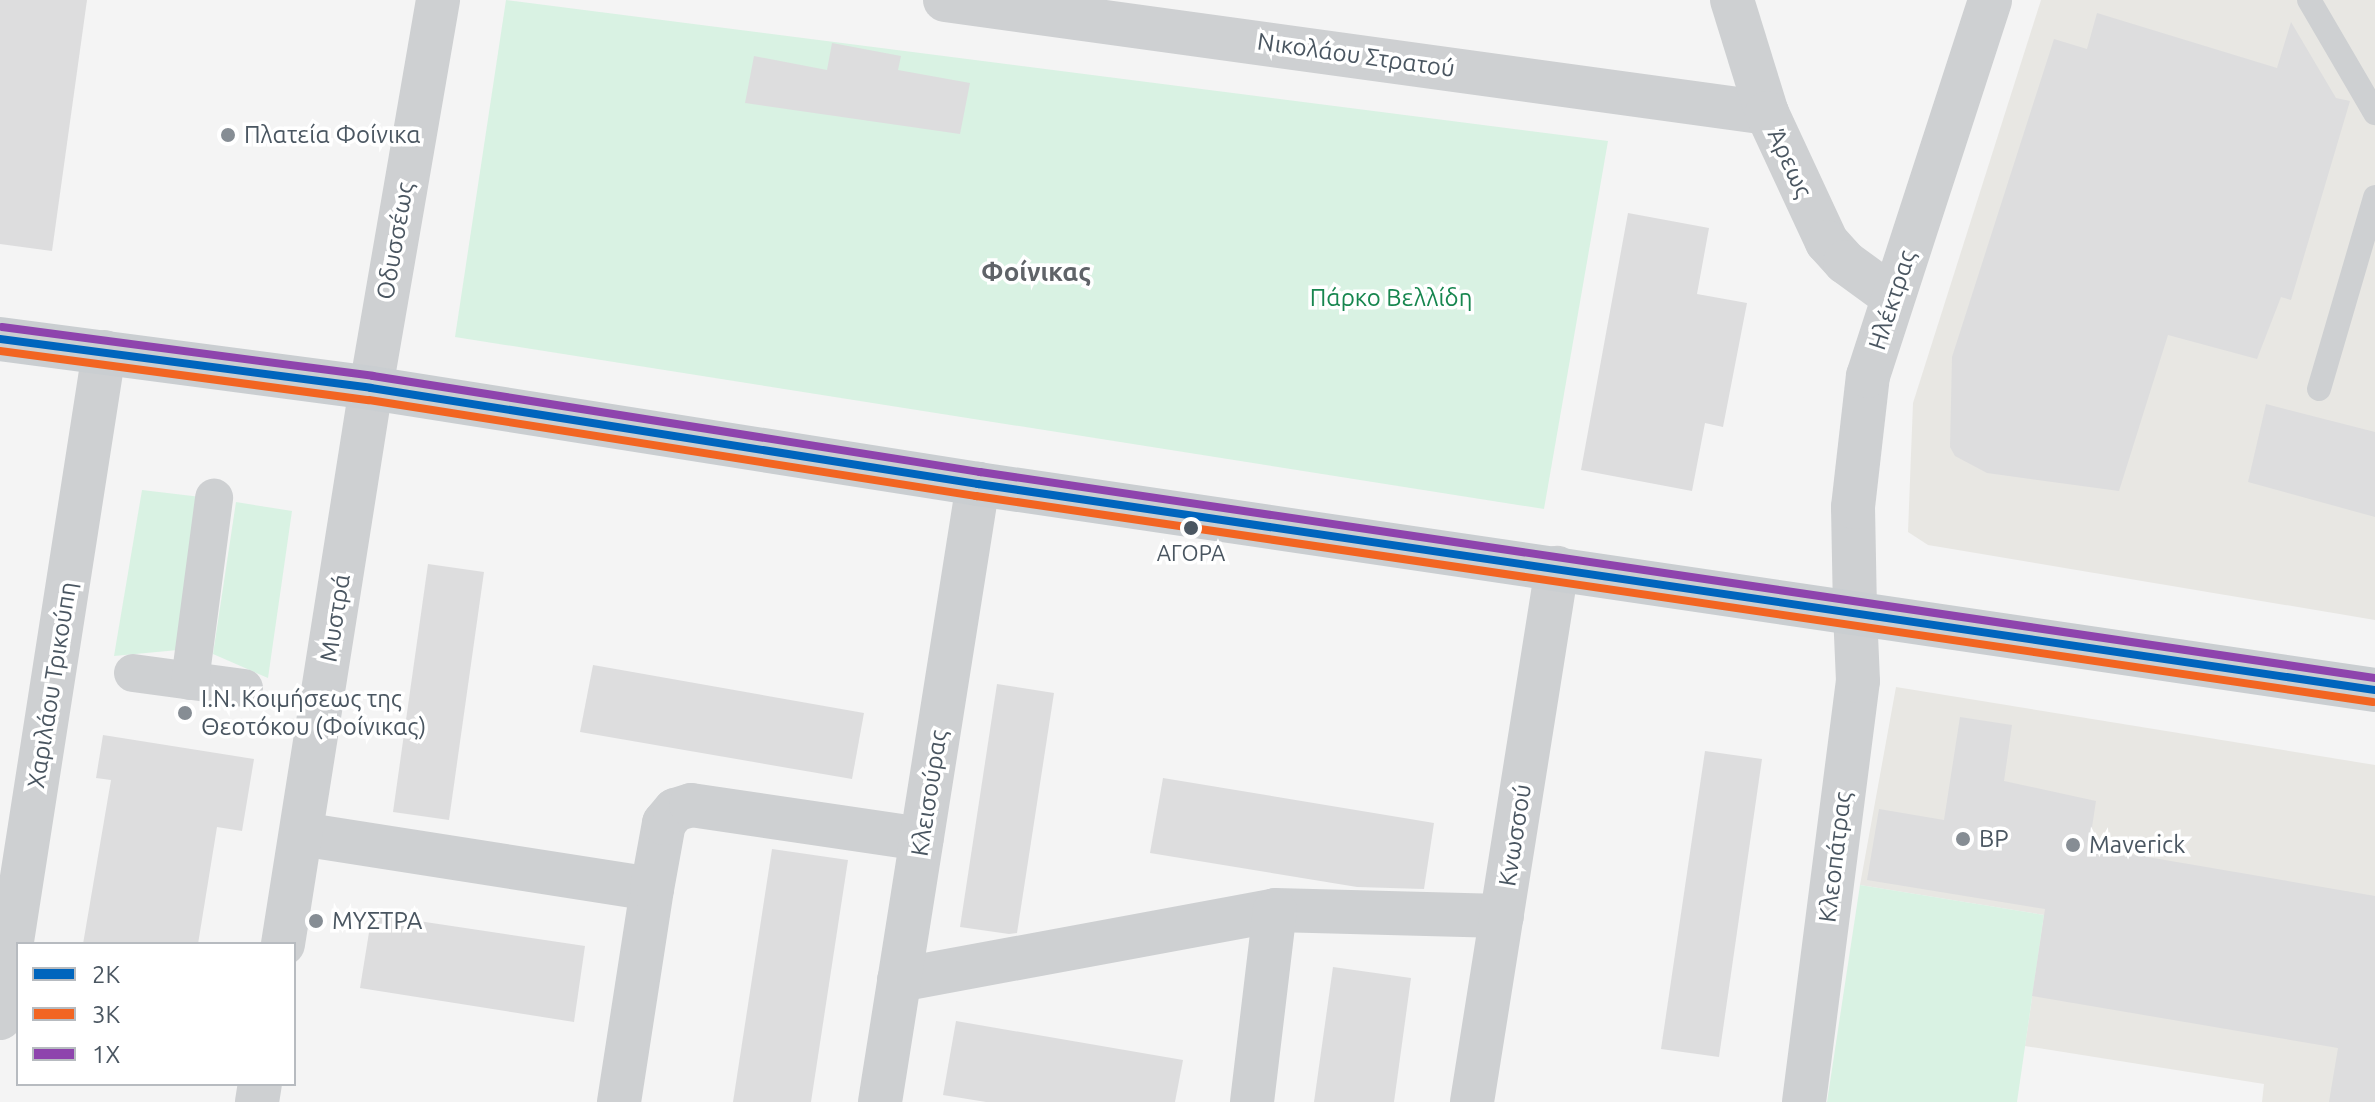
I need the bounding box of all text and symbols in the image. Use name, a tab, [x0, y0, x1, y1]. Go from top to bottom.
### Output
street label: Νικολάου Στρατού	[1255, 27, 1457, 83]
place label: Πλατεία Φοίνικα	[244, 121, 421, 149]
street label: Άρεως	[1762, 124, 1818, 202]
marker: Πλατεία Φοίνικα	[219, 126, 237, 144]
street label: Οδυσσέως	[371, 180, 419, 302]
street label: Ηλέκτρας	[1862, 247, 1922, 353]
district label: Φοίνικας	[981, 256, 1091, 288]
park label: Πάρκο Βελλίδη	[1310, 284, 1472, 312]
marker: ΑΓΟΡΑ	[1183, 520, 1199, 536]
place label: ΑΓΟΡΑ	[1157, 540, 1225, 566]
street label: Μυστρά	[314, 572, 356, 664]
street label: Χαριλάου Τρικούπη	[21, 580, 83, 790]
place label: Ι.Ν. Κοιμήσεως της Θεοτόκου (Φοίνικας)	[201, 685, 426, 741]
marker: Ι.Ν. Κοιμήσεως της Θεοτόκου (Φοίνικας)	[176, 704, 194, 722]
street label: Κλεισούρας	[905, 728, 953, 858]
street label: Κνωσσού	[1493, 782, 1537, 888]
street label: Κλεοπάτρας	[1813, 790, 1857, 924]
place label: BP	[1979, 825, 2009, 853]
marker: BP	[1954, 830, 1972, 848]
place label: Maverick	[2089, 831, 2185, 859]
marker: Maverick	[2064, 836, 2082, 854]
place label: ΜΥΣΤΡΑ	[332, 907, 422, 935]
marker: ΜΥΣΤΡΑ	[307, 912, 325, 930]
legend	[16, 942, 296, 1086]
text: 2Κ	[92, 961, 120, 988]
text: 3Κ	[92, 1001, 120, 1028]
text: 1Χ	[92, 1041, 120, 1068]

